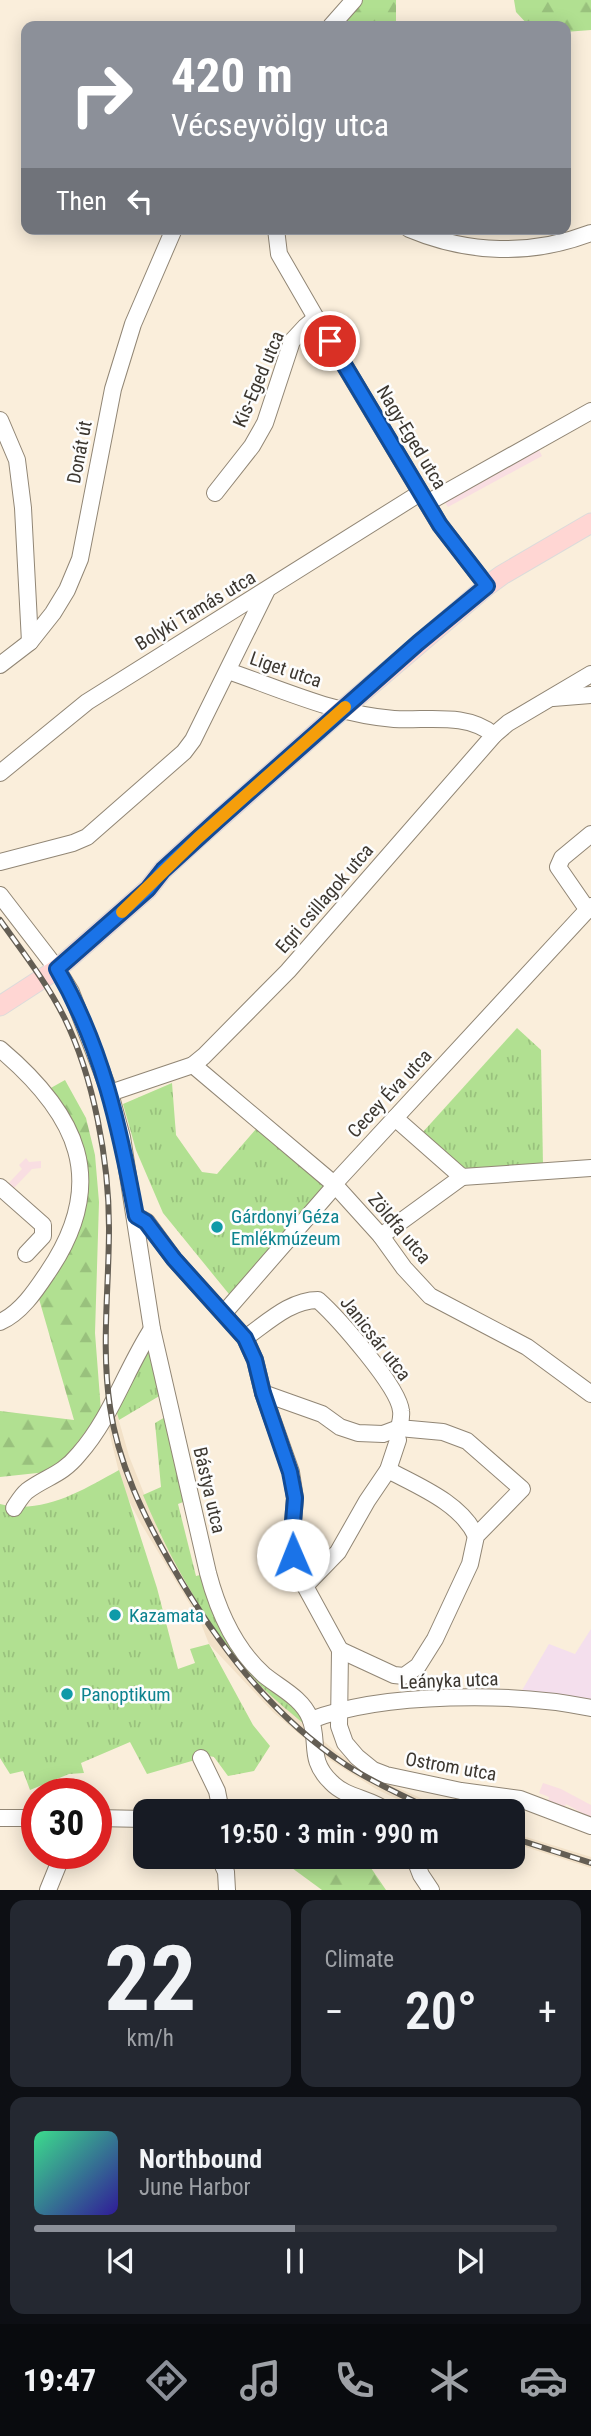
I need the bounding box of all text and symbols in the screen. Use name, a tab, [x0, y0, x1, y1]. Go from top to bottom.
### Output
text: 420 m	[171, 47, 293, 104]
icon: right	[56, 49, 147, 140]
text: Vécseyvölgy utca	[171, 106, 389, 144]
icon: left	[121, 182, 159, 220]
text: Then	[56, 186, 107, 216]
pin	[300, 311, 360, 371]
icon: arrive	[311, 322, 349, 360]
street label: Kis-Eged utca	[228, 328, 289, 431]
street label: Nagy-Eged utca	[372, 381, 452, 493]
street label: Donát út	[62, 419, 97, 485]
street label: Bolyki Tamás utca	[131, 566, 260, 655]
street label: Liget utca	[247, 646, 325, 692]
street label: Egri csillagok utca	[271, 839, 378, 958]
street label: Cecey Éva utca	[342, 1044, 436, 1142]
street label: Zöldfa utca	[363, 1188, 436, 1268]
place label: Gárdonyi Géza Emlékmúzeum	[231, 1205, 341, 1250]
marker: Gárdonyi Géza Emlékmúzeum	[209, 1219, 225, 1235]
street label: Janicsár utca	[335, 1291, 416, 1385]
street label: Bástya utca	[188, 1445, 231, 1535]
position arrow	[256, 1518, 330, 1592]
place label: Kazamata	[129, 1604, 204, 1627]
marker: Kazamata	[107, 1607, 123, 1623]
street label: Leányka utca	[399, 1667, 499, 1694]
place label: Panoptikum	[81, 1683, 171, 1706]
marker: Panoptikum	[59, 1686, 75, 1702]
street label: Ostrom utca	[404, 1747, 498, 1786]
speed limit sign: 30	[21, 1778, 112, 1869]
text: 19:50 · 3 min · 990 m	[219, 1819, 439, 1849]
text: 22	[104, 1926, 196, 2032]
text: Climate	[325, 1946, 394, 1973]
text: 20°	[405, 1981, 477, 2042]
text: −	[325, 1990, 344, 2034]
text: +	[538, 1990, 557, 2034]
text: km/h	[127, 2025, 174, 2052]
text: Northbound	[139, 2144, 262, 2174]
text: June Harbor	[139, 2174, 251, 2201]
icon: previous	[102, 2242, 140, 2280]
icon: pause	[276, 2242, 314, 2280]
icon: next	[451, 2242, 489, 2280]
icon: directions	[142, 2356, 191, 2405]
icon: music	[236, 2356, 285, 2405]
icon: phone	[330, 2356, 379, 2405]
icon: climate	[425, 2356, 474, 2405]
icon: car	[519, 2356, 568, 2405]
text: 19:47	[23, 2361, 96, 2399]

